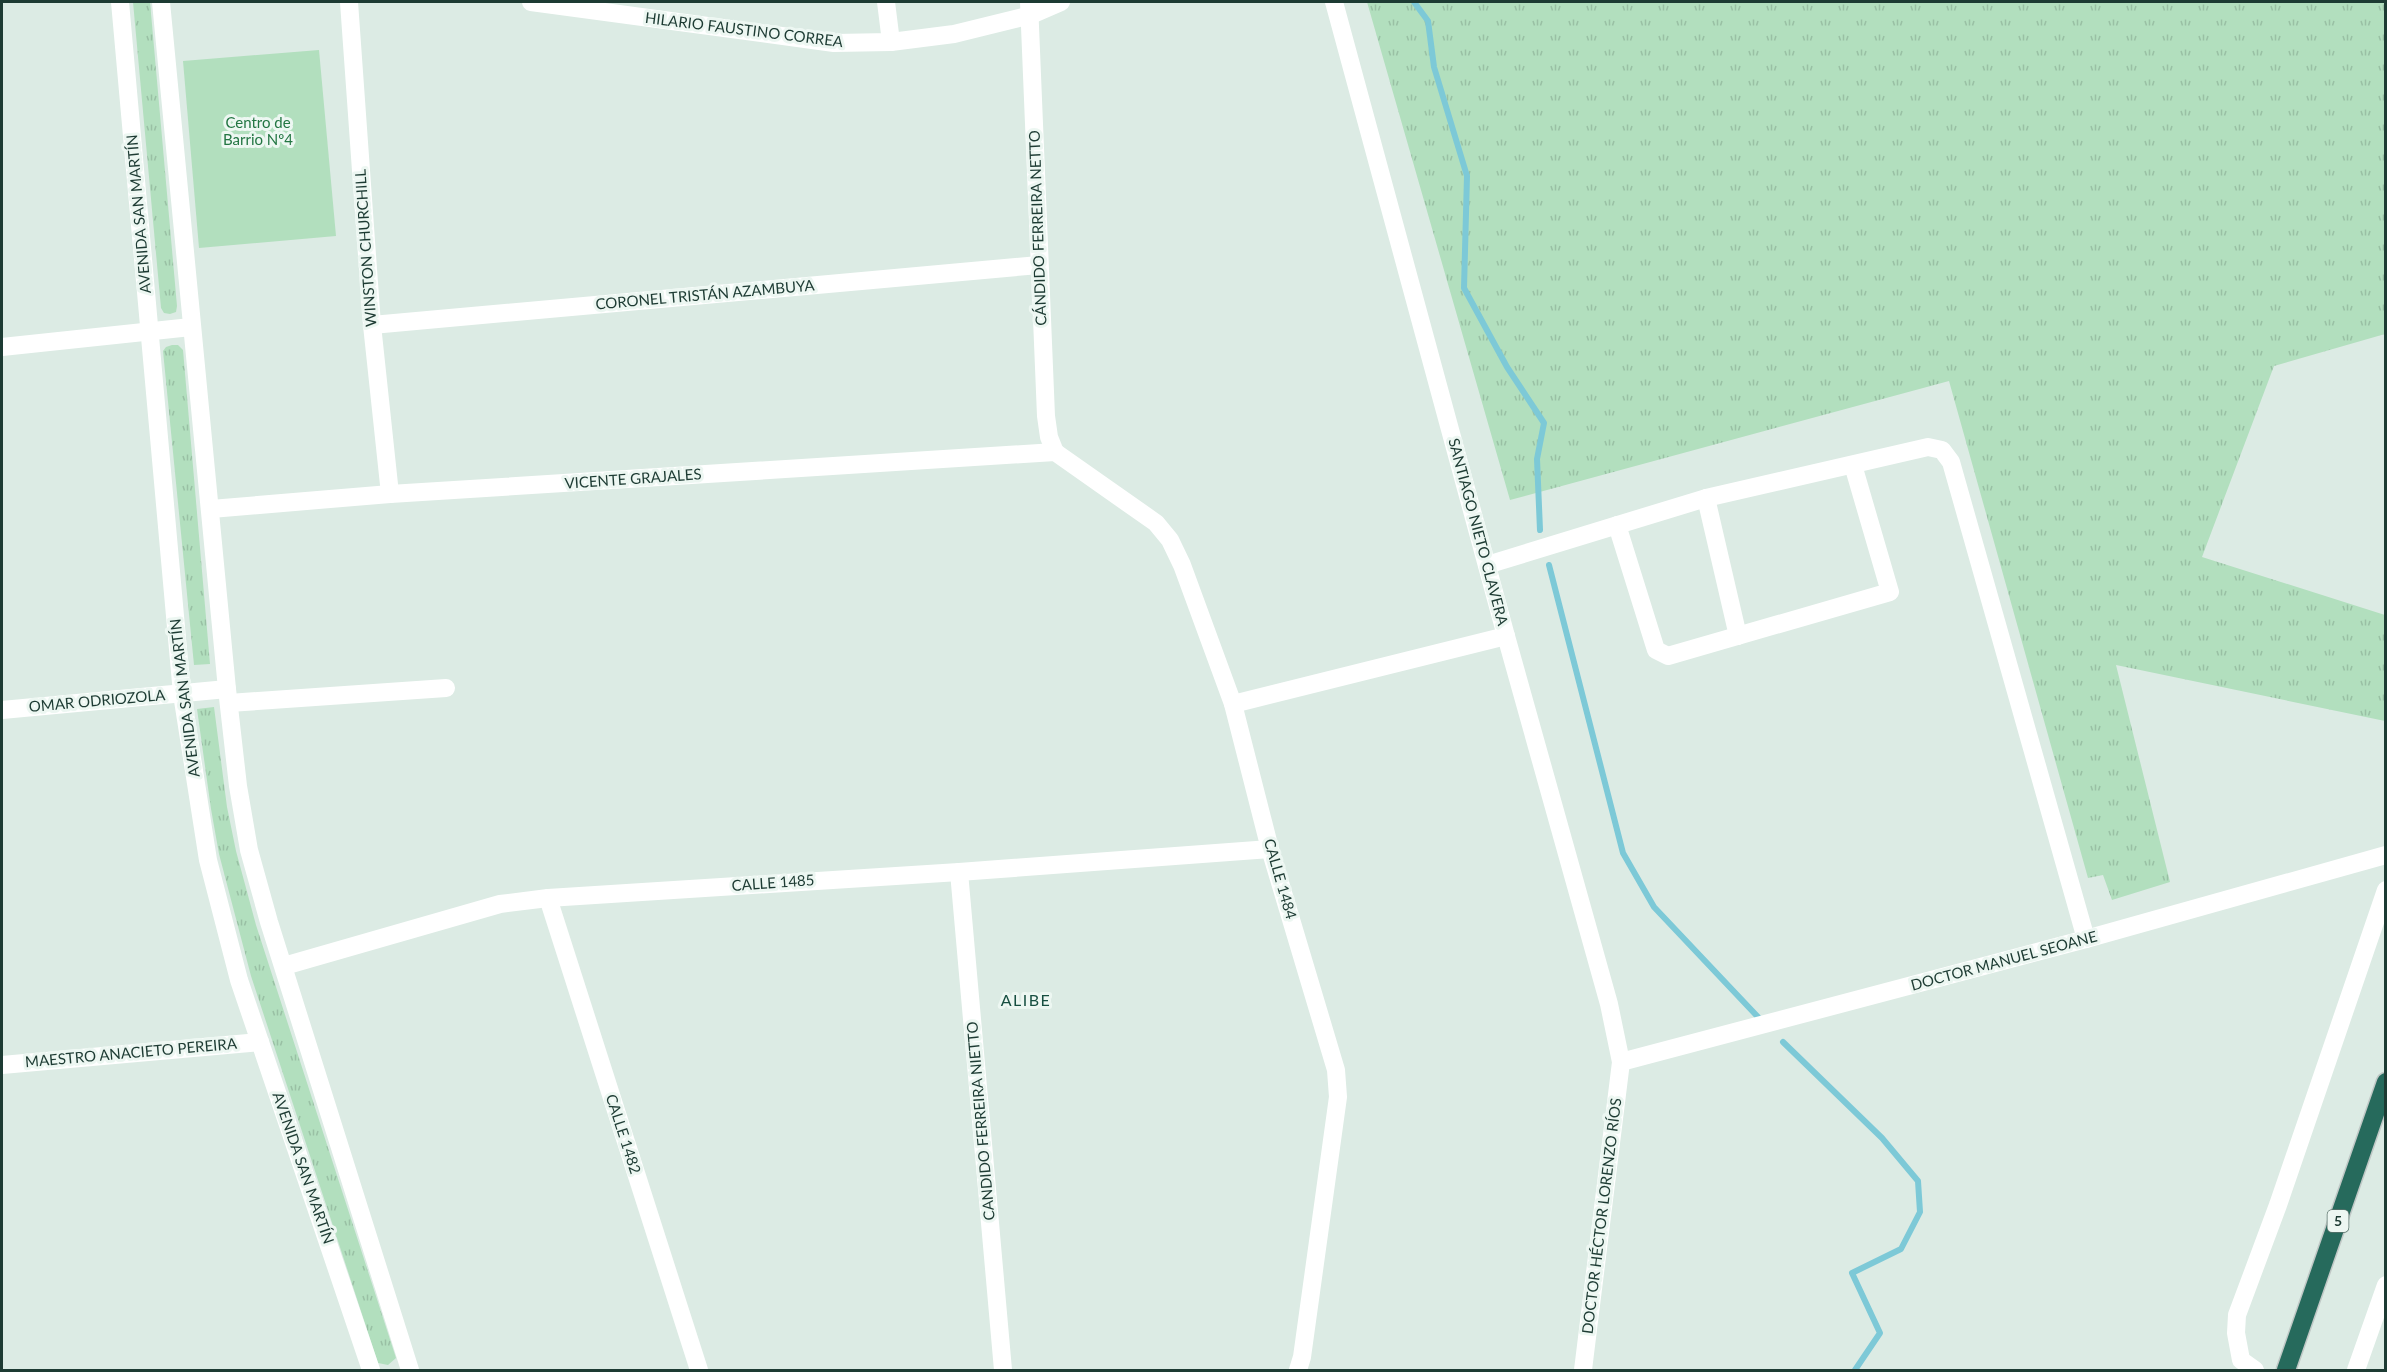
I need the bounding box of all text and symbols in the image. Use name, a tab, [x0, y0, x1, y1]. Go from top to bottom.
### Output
street label: HILARIO FAUSTINO CORREA	[644, 8, 845, 50]
park label: Centro de Barrio Nº4	[223, 113, 293, 148]
street label: CÁNDIDO FERREIRA NETTO	[1025, 130, 1049, 326]
street label: AVENIDA SAN MARTÍN	[122, 134, 154, 294]
street label: WINSTON CHURCHILL	[350, 168, 379, 327]
street label: CORONEL TRISTÁN AZAMBUYA	[595, 275, 816, 313]
street label: SANTIAGO NIETO CLAVERA	[1445, 436, 1513, 628]
street label: VICENTE GRAJALES	[564, 464, 702, 492]
street label: AVENIDA SAN MARTÍN	[165, 618, 203, 778]
street label: OMAR ODRIOZOLA	[28, 685, 167, 715]
street label: CALLE 1484	[1261, 836, 1301, 921]
street label: CALLE 1485	[731, 870, 815, 894]
street label: DOCTOR MANUEL SEOANE	[1909, 927, 2099, 994]
district label: ALIBE	[1001, 990, 1051, 1009]
street label: CANDIDO FERREIRA NIETTO	[962, 1021, 998, 1221]
street label: MAESTRO ANACIETO PEREIRA	[24, 1034, 238, 1070]
street label: AVENIDA SAN MARTÍN	[269, 1089, 338, 1246]
street label: CALLE 1482	[603, 1091, 645, 1176]
street label: DOCTOR HÉCTOR LORENZO RÍOS	[1578, 1097, 1624, 1335]
road number: 5	[2328, 1210, 2348, 1232]

